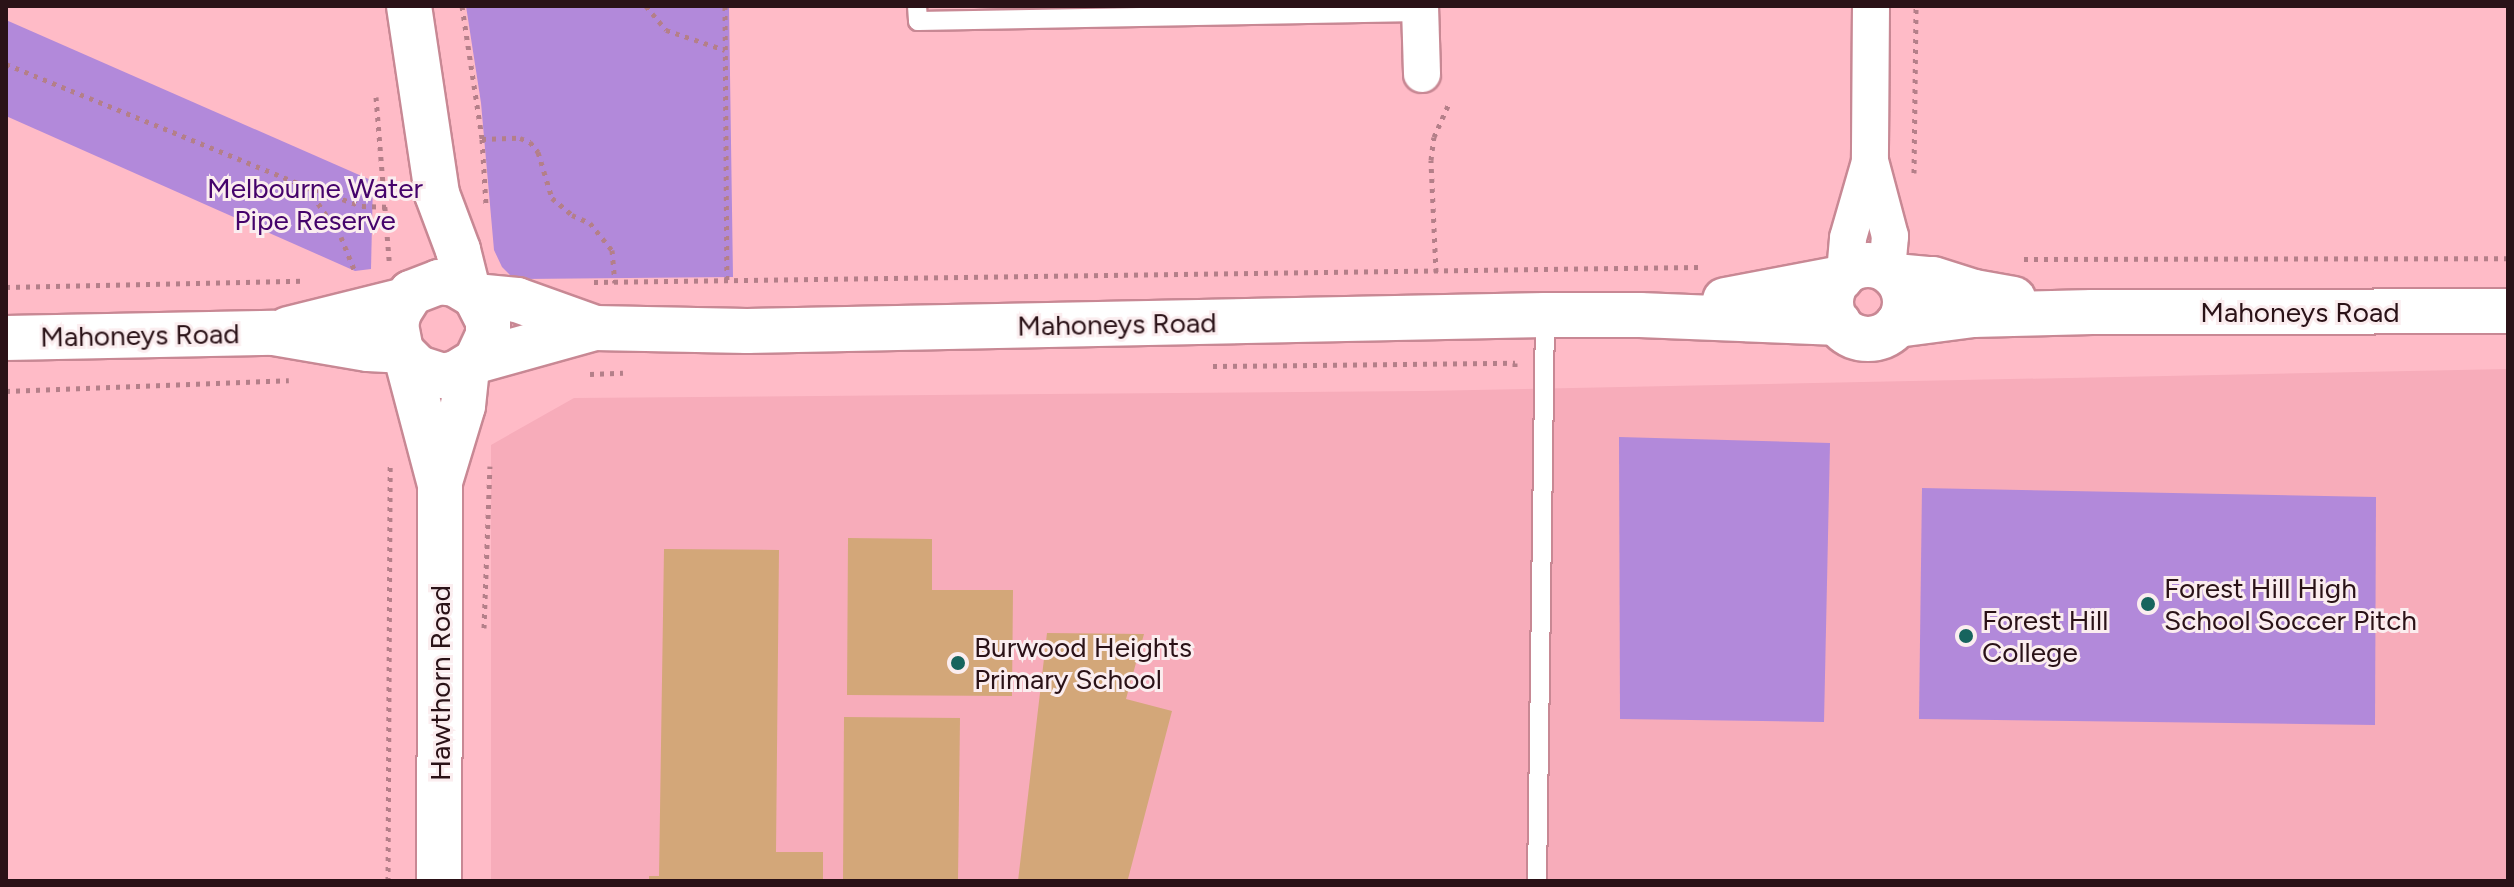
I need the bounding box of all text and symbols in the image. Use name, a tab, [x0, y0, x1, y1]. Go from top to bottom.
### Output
park label: Melbourne Water Pipe Reserve	[207, 171, 423, 237]
street label: Mahoneys Road	[2200, 295, 2400, 329]
street label: Mahoneys Road	[1017, 305, 1217, 343]
street label: Mahoneys Road	[40, 316, 240, 354]
place label: Forest Hill High School Soccer Pitch	[2164, 571, 2417, 637]
street label: Hawthorn Road	[423, 585, 457, 781]
marker: Forest Hill High School Soccer Pitch	[2139, 595, 2157, 613]
place label: Forest Hill College	[1982, 603, 2108, 669]
marker: Forest Hill College	[1957, 627, 1975, 645]
place label: Burwood Heights Primary School	[974, 630, 1192, 696]
marker: Burwood Heights Primary School	[949, 654, 967, 672]

